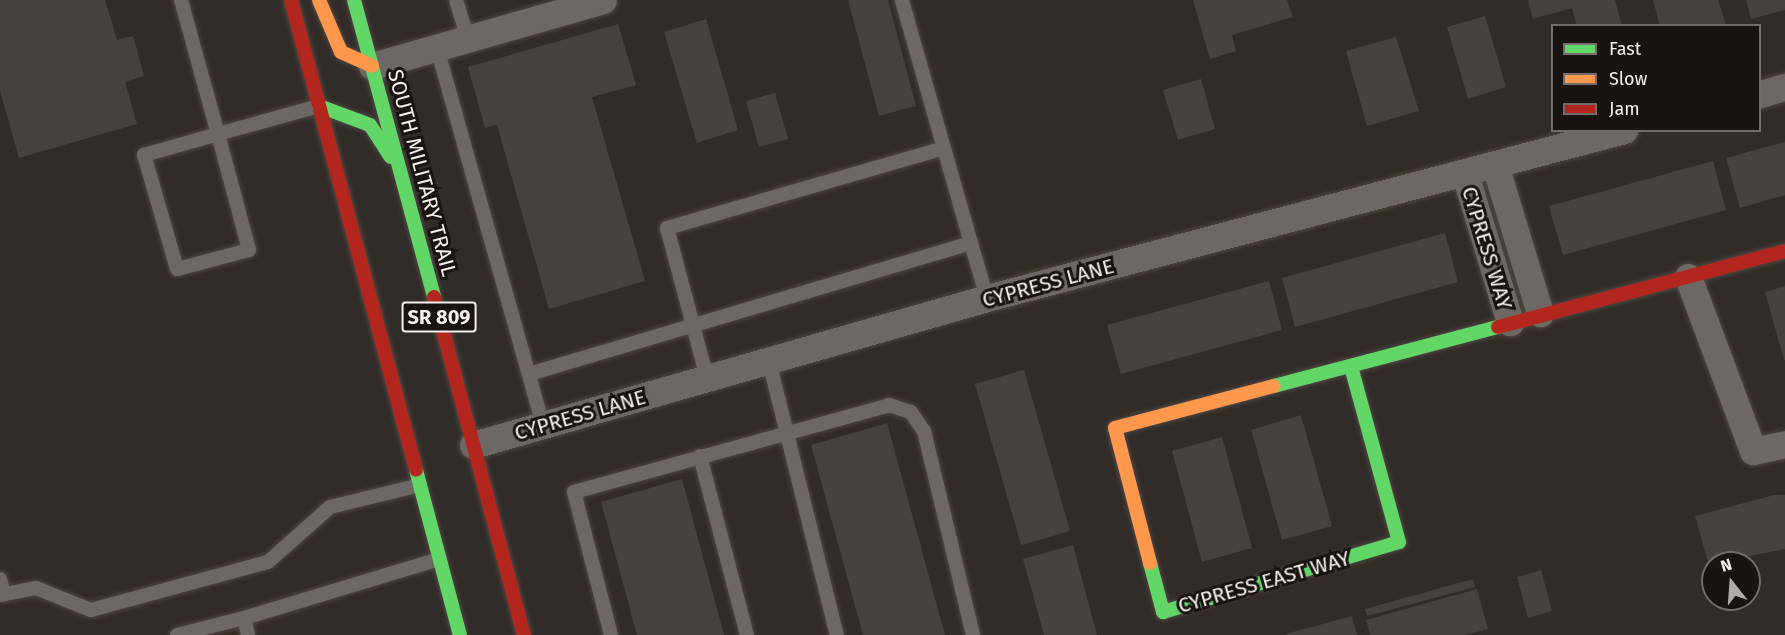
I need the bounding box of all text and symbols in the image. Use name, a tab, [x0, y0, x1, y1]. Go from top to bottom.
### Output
legend	[1551, 24, 1761, 132]
text: Fast	[1609, 38, 1641, 60]
street label: SOUTH MILITARY TRAIL	[382, 67, 462, 279]
text: Slow	[1609, 68, 1647, 90]
text: Jam	[1609, 98, 1640, 120]
street label: CYPRESS WAY	[1456, 184, 1518, 312]
street label: CYPRESS LANE	[979, 253, 1117, 313]
road number: SR 809	[402, 300, 476, 334]
street label: CYPRESS LANE	[512, 384, 648, 446]
street label: CYPRESS EAST WAY	[1175, 545, 1353, 619]
north arrow	[1701, 551, 1761, 611]
text: N	[1718, 555, 1734, 576]

